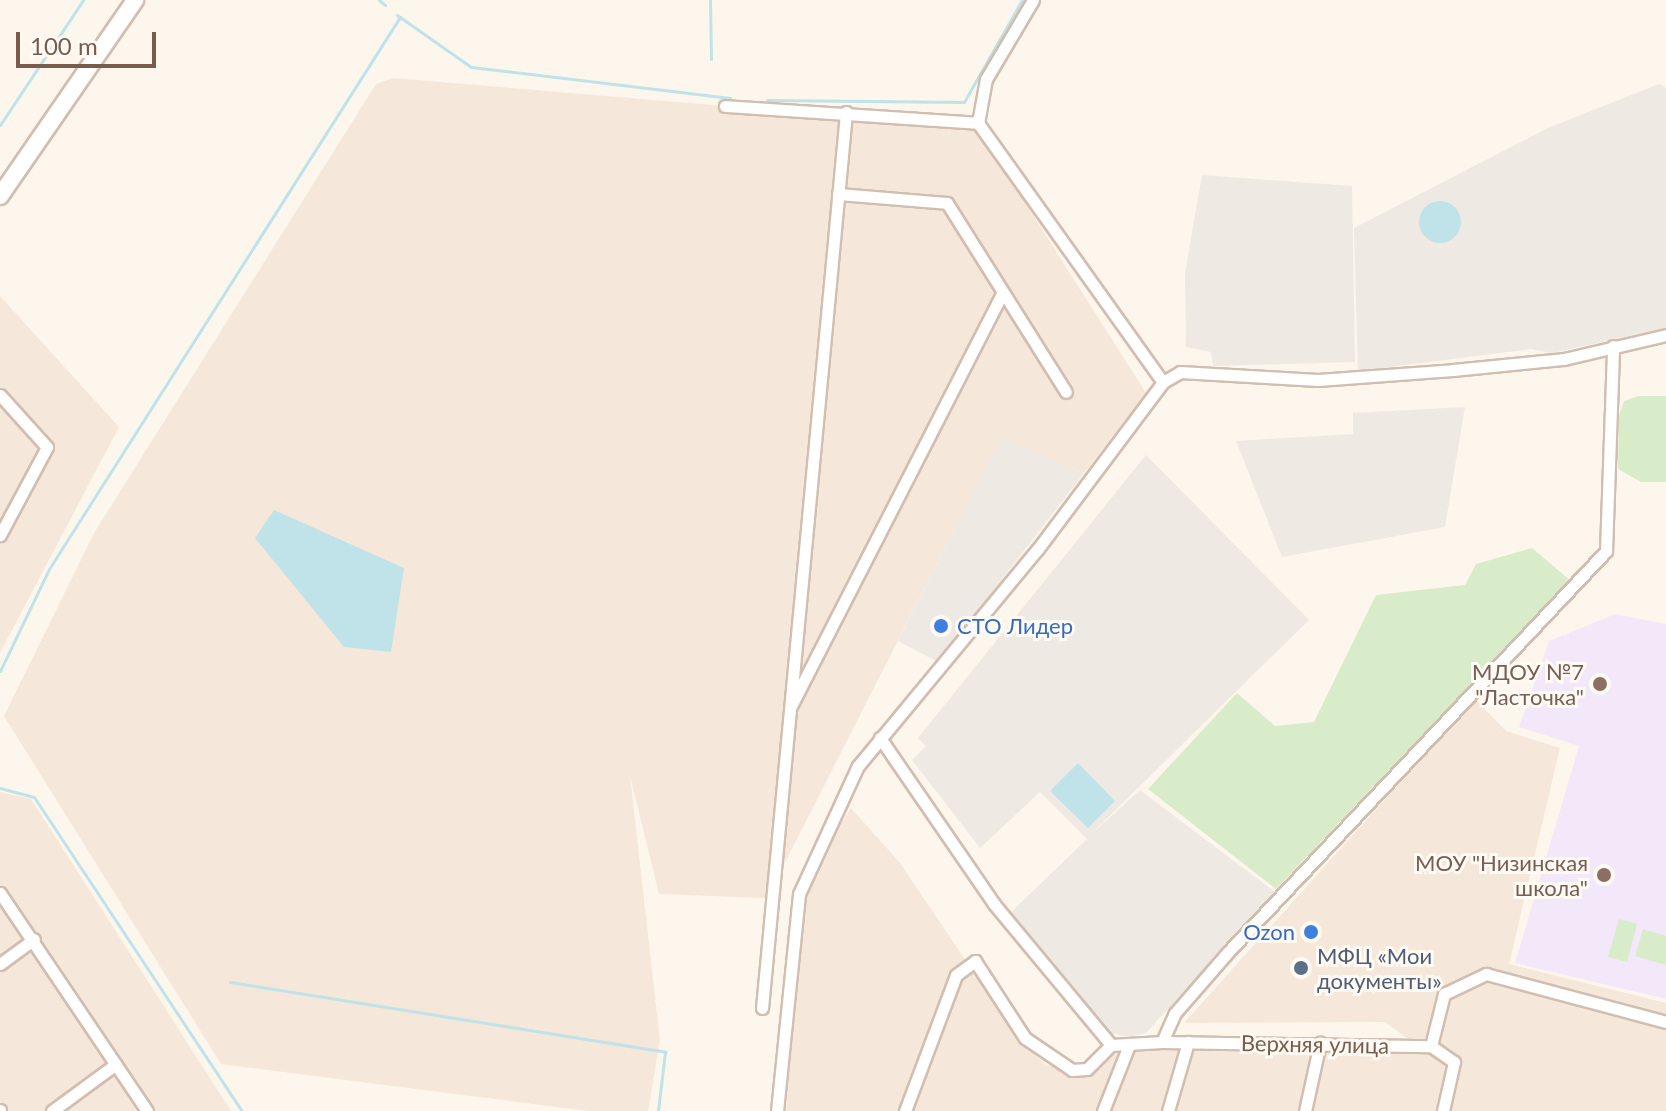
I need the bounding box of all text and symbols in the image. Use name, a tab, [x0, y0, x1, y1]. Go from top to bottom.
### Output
scale bar	[20, 16, 160, 66]
text: 100 m	[30, 31, 98, 60]
place label: СТО Лидер	[957, 613, 1073, 639]
marker: СТО Лидер	[932, 617, 950, 635]
place label: МДОУ №7 "Ласточка"	[1472, 658, 1584, 710]
marker: МДОУ №7 "Ласточка"	[1591, 675, 1609, 693]
place label: МОУ "Низинская школа"	[1415, 849, 1588, 900]
marker: МОУ "Низинская школа"	[1595, 866, 1613, 884]
place label: Ozon	[1243, 919, 1295, 945]
marker: Ozon	[1302, 923, 1320, 941]
place label: МФЦ «Мои документы»	[1317, 942, 1442, 994]
marker: МФЦ «Мои документы»	[1292, 959, 1310, 977]
street label: Верхняя улица	[1241, 1030, 1389, 1058]

